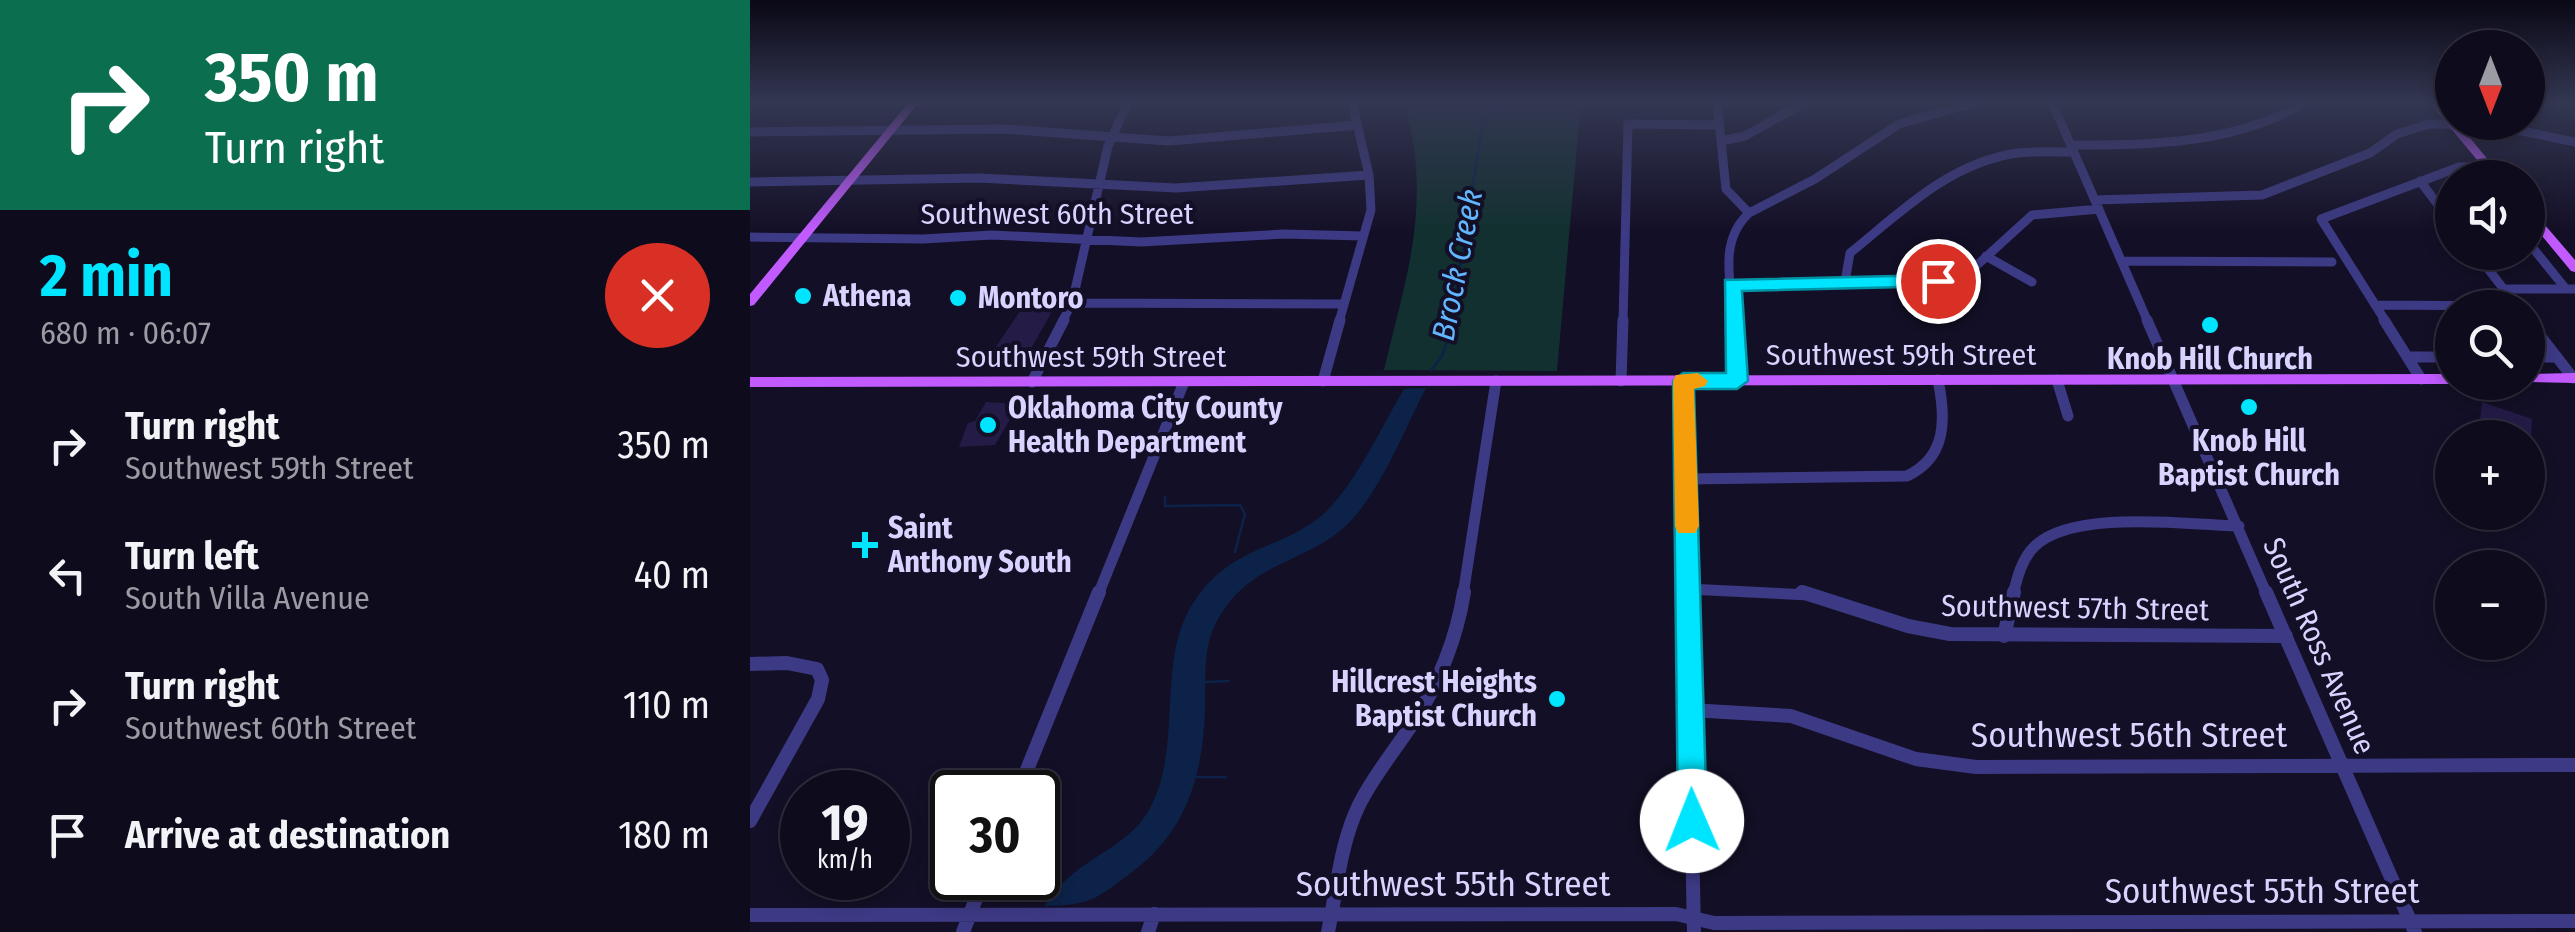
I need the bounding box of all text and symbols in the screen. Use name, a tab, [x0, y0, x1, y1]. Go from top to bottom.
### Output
north arrow	[2435, 30, 2545, 140]
map controls	[2435, 30, 2545, 660]
text: 350 m	[205, 36, 379, 120]
icon: right	[40, 40, 170, 170]
text: Turn right	[205, 121, 384, 175]
button: sound	[2435, 160, 2545, 270]
water label: Brock Creek	[1424, 186, 1490, 344]
street label: Southwest 60th Street	[920, 196, 1194, 232]
pin	[1896, 239, 1981, 324]
text: 2 min	[40, 240, 173, 312]
button: close	[605, 243, 710, 348]
icon: arrive	[1911, 254, 1966, 309]
place label: Athena	[822, 278, 911, 314]
place label: Montoro	[978, 280, 1084, 316]
marker: Athena	[792, 285, 814, 307]
marker: Montoro	[947, 287, 969, 309]
button: search	[2435, 290, 2545, 400]
text: 680 m · 06:07	[40, 314, 211, 352]
marker: Knob Hill Church	[2199, 314, 2221, 336]
street label: Southwest 59th Street	[1766, 337, 2036, 373]
street label: Southwest 59th Street	[956, 339, 1226, 375]
place label: Knob Hill Church	[2107, 341, 2313, 377]
place label: Oklahoma City County Health Department	[1008, 390, 1283, 460]
marker: Knob Hill Baptist Church	[2238, 396, 2260, 418]
text: Turn right	[125, 403, 279, 449]
marker: Oklahoma City County Health Department	[977, 414, 999, 436]
icon: right	[40, 418, 95, 473]
button: +	[2435, 420, 2545, 530]
text: 350 m	[617, 422, 710, 468]
place label: Knob Hill Baptist Church	[2158, 423, 2340, 493]
text: Southwest 59th Street	[125, 449, 413, 487]
place label: Saint Anthony South	[887, 510, 1072, 580]
marker: Saint Anthony South	[852, 532, 878, 558]
street label: South Ross Avenue	[2255, 532, 2383, 760]
text: Turn left	[125, 533, 259, 579]
icon: left	[40, 548, 95, 603]
button: −	[2435, 550, 2545, 660]
text: 40 m	[634, 552, 710, 598]
text: South Villa Avenue	[125, 579, 370, 617]
street label: Southwest 57th Street	[1941, 588, 2209, 628]
text: Turn right	[125, 663, 279, 709]
place label: Hillcrest Heights Baptist Church	[1331, 664, 1537, 734]
icon: right	[40, 678, 95, 733]
text: 110 m	[623, 682, 710, 728]
marker: Hillcrest Heights Baptist Church	[1546, 688, 1568, 710]
text: Southwest 60th Street	[125, 709, 416, 747]
street label: Southwest 56th Street	[1971, 714, 2288, 756]
position arrow	[1640, 769, 1744, 873]
speed limit sign: 30	[930, 770, 1060, 900]
text: 19	[821, 793, 868, 853]
icon: arrive	[40, 808, 95, 863]
text: Arrive at destination	[125, 812, 450, 858]
text: 180 m	[618, 812, 710, 858]
text: km/h	[817, 845, 873, 875]
street label: Southwest 55th Street	[1296, 863, 1611, 905]
street label: Southwest 55th Street	[2105, 870, 2420, 912]

